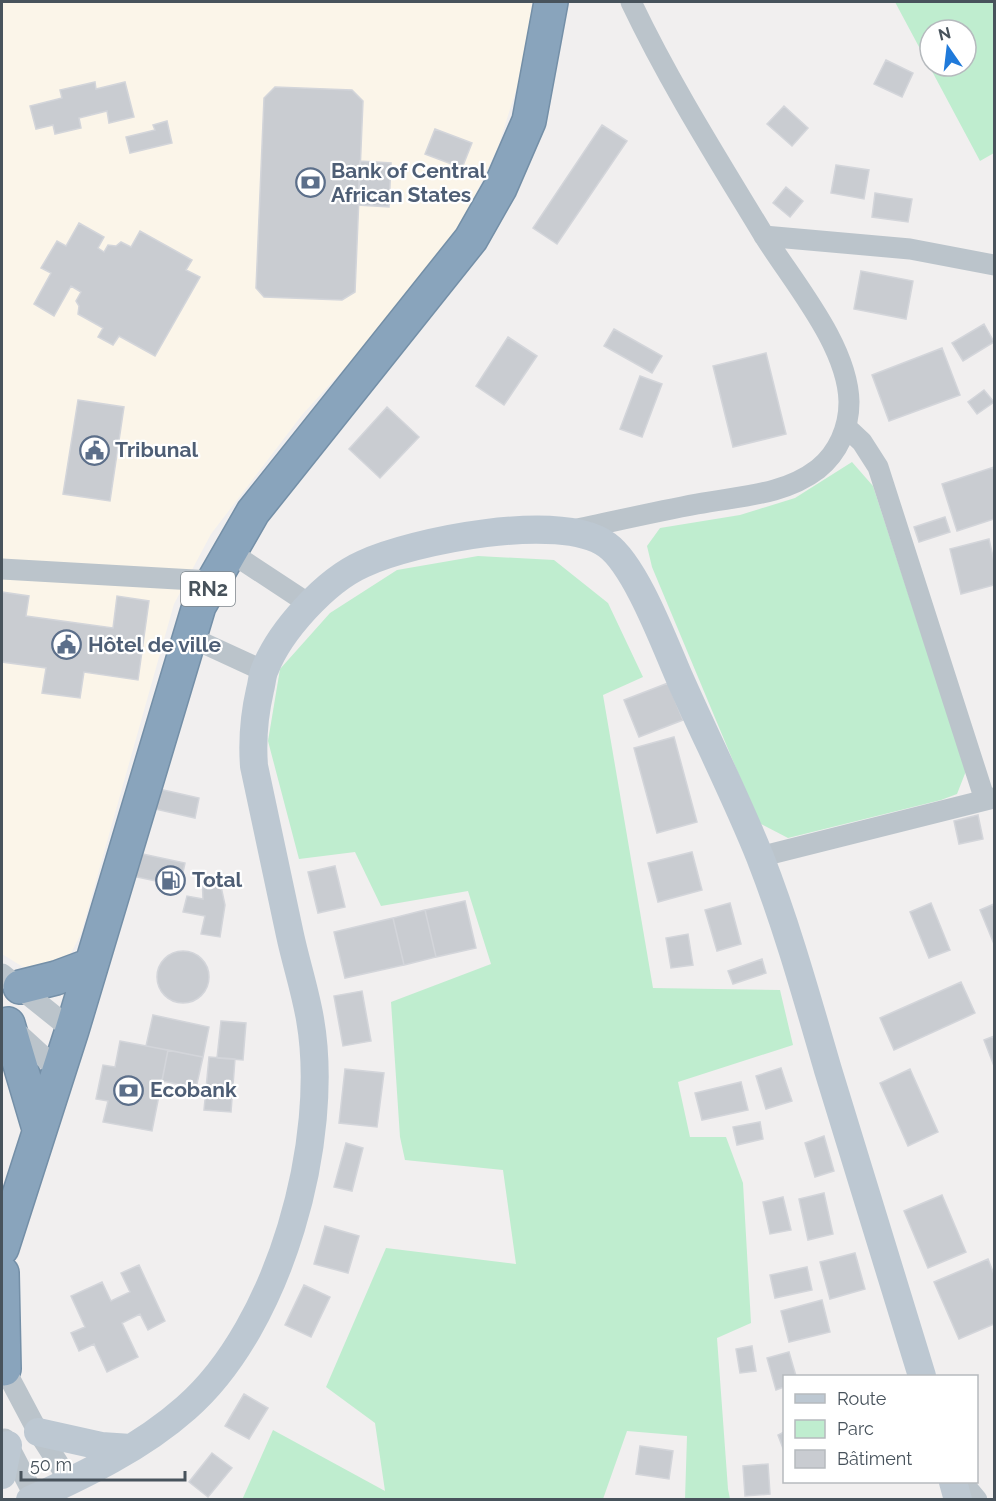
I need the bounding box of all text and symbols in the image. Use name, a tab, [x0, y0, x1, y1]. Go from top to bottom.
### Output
north arrow	[918, 18, 978, 78]
text: N	[936, 23, 953, 45]
place label: Bank of Central African States	[331, 158, 487, 207]
bank icon: Bank of Central African States	[294, 167, 326, 199]
public building icon: Tribunal	[78, 434, 110, 466]
place label: Tribunal	[115, 437, 198, 462]
road number: RN2	[181, 572, 235, 606]
public building icon: Hôtel de ville	[51, 629, 83, 661]
place label: Hôtel de ville	[88, 632, 221, 657]
fuel station icon: Total	[155, 864, 187, 896]
place label: Total	[192, 867, 243, 892]
bank icon: Ecobank	[113, 1074, 145, 1106]
place label: Ecobank	[150, 1077, 237, 1102]
legend	[783, 1375, 978, 1483]
text: Route	[837, 1388, 887, 1409]
text: Parc	[837, 1418, 874, 1439]
scale bar	[21, 1444, 184, 1482]
text: Bâtiment	[837, 1448, 912, 1469]
text: 50 m	[30, 1454, 72, 1475]

